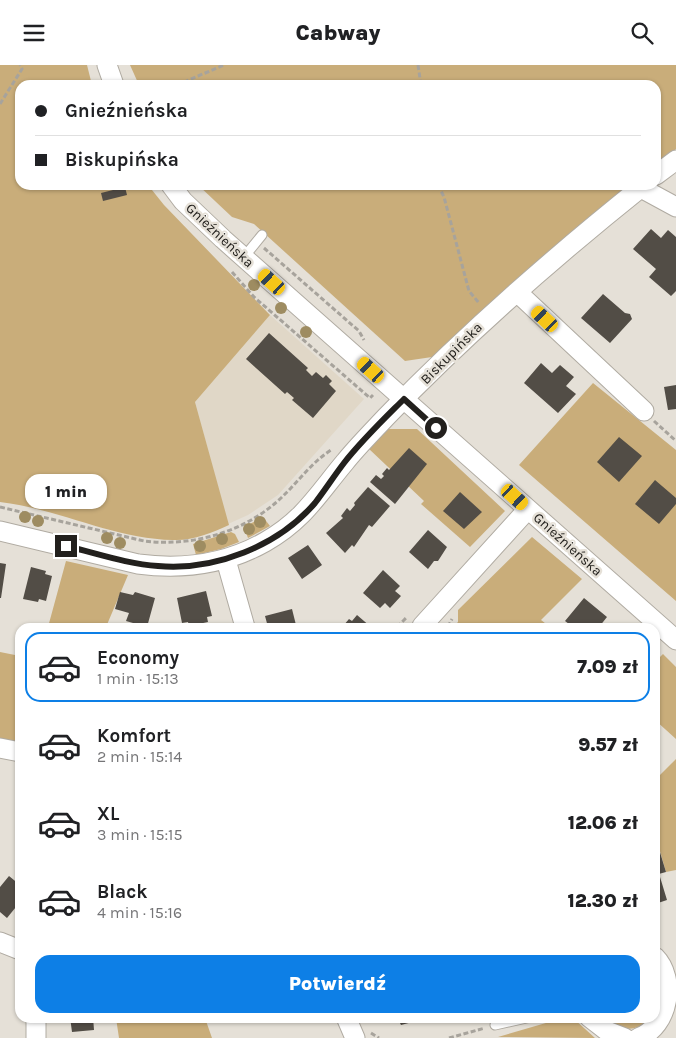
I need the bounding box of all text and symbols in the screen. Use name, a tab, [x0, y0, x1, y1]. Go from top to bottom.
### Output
icon: menu	[20, 19, 48, 47]
icon: search	[628, 19, 656, 47]
text: Cabway	[295, 20, 381, 46]
text: Gnieźnieńska	[65, 100, 188, 122]
text: Biskupińska	[65, 149, 179, 171]
street label: Gnieźnieńska	[182, 200, 257, 271]
car	[255, 266, 288, 298]
car	[528, 303, 561, 335]
street label: Biskupińska	[417, 319, 486, 388]
car	[354, 354, 387, 386]
route start	[425, 417, 447, 439]
callout: 1 min	[25, 473, 107, 509]
car	[498, 481, 531, 513]
text: 1 min	[45, 482, 87, 501]
street label: Gnieźnieńska	[530, 509, 606, 580]
route end	[55, 535, 77, 557]
icon: car	[37, 645, 82, 690]
text: Economy	[97, 647, 179, 669]
text: 7.09 zł	[577, 656, 638, 678]
text: 1 min · 15:13	[97, 669, 179, 688]
icon: car	[37, 723, 82, 768]
text: Komfort	[97, 725, 171, 747]
text: 9.57 zł	[578, 734, 638, 756]
text: 2 min · 15:14	[97, 747, 182, 766]
icon: car	[37, 801, 82, 846]
text: XL	[97, 803, 119, 825]
text: 12.06 zł	[568, 812, 638, 834]
text: 3 min · 15:15	[97, 825, 182, 844]
icon: car	[37, 879, 82, 924]
text: Black	[97, 881, 148, 903]
text: 12.30 zł	[567, 890, 638, 912]
text: 4 min · 15:16	[97, 903, 182, 922]
button: Potwierdź	[35, 955, 640, 1013]

